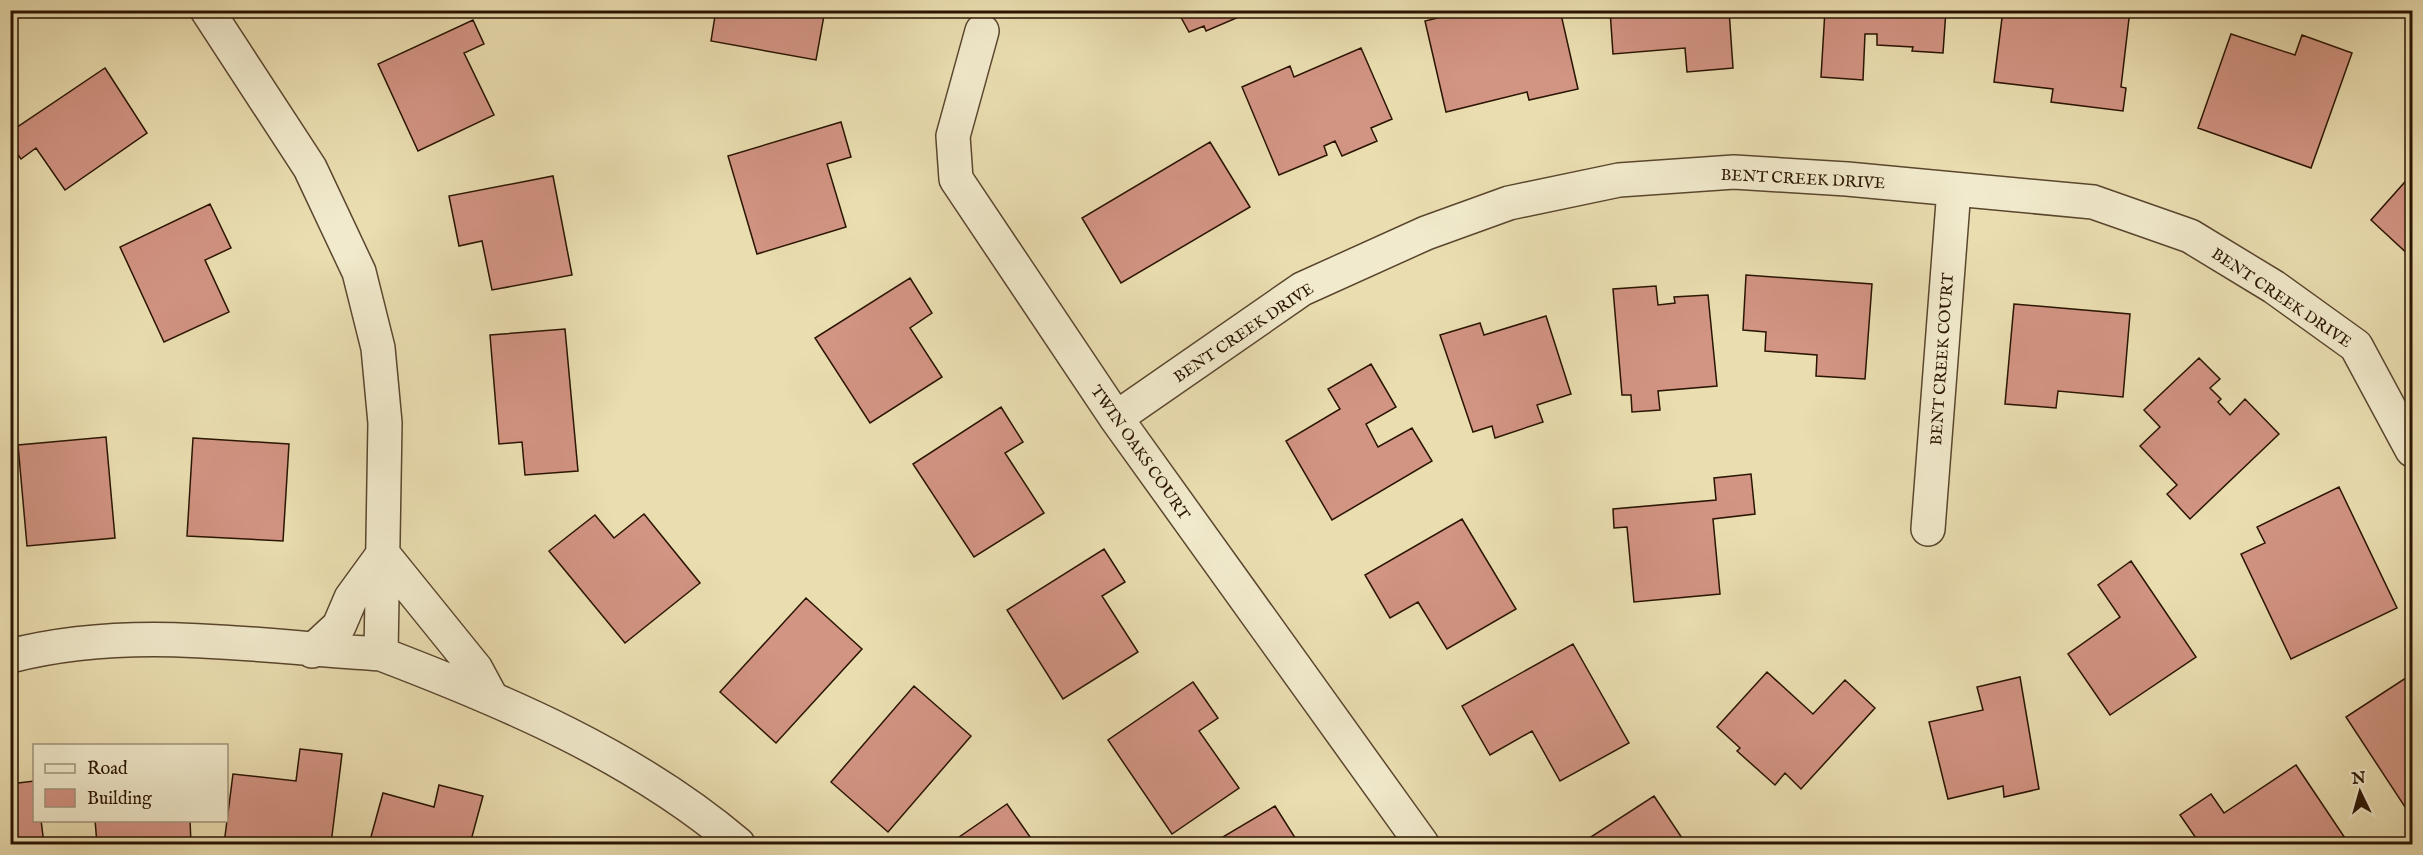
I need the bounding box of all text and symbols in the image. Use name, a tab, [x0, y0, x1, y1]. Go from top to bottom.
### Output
street label: BENT CREEK DRIVE	[1720, 166, 1886, 194]
street label: BENT CREEK DRIVE	[2207, 244, 2355, 353]
street label: BENT CREEK COURT	[1927, 272, 1959, 446]
street label: BENT CREEK DRIVE	[1170, 279, 1318, 388]
street label: TWIN OAKS COURT	[1085, 382, 1194, 525]
legend	[33, 744, 228, 822]
text: Road	[87, 758, 128, 781]
north arrow	[2330, 762, 2390, 822]
text: N	[2350, 768, 2367, 790]
text: Building	[87, 788, 152, 811]

